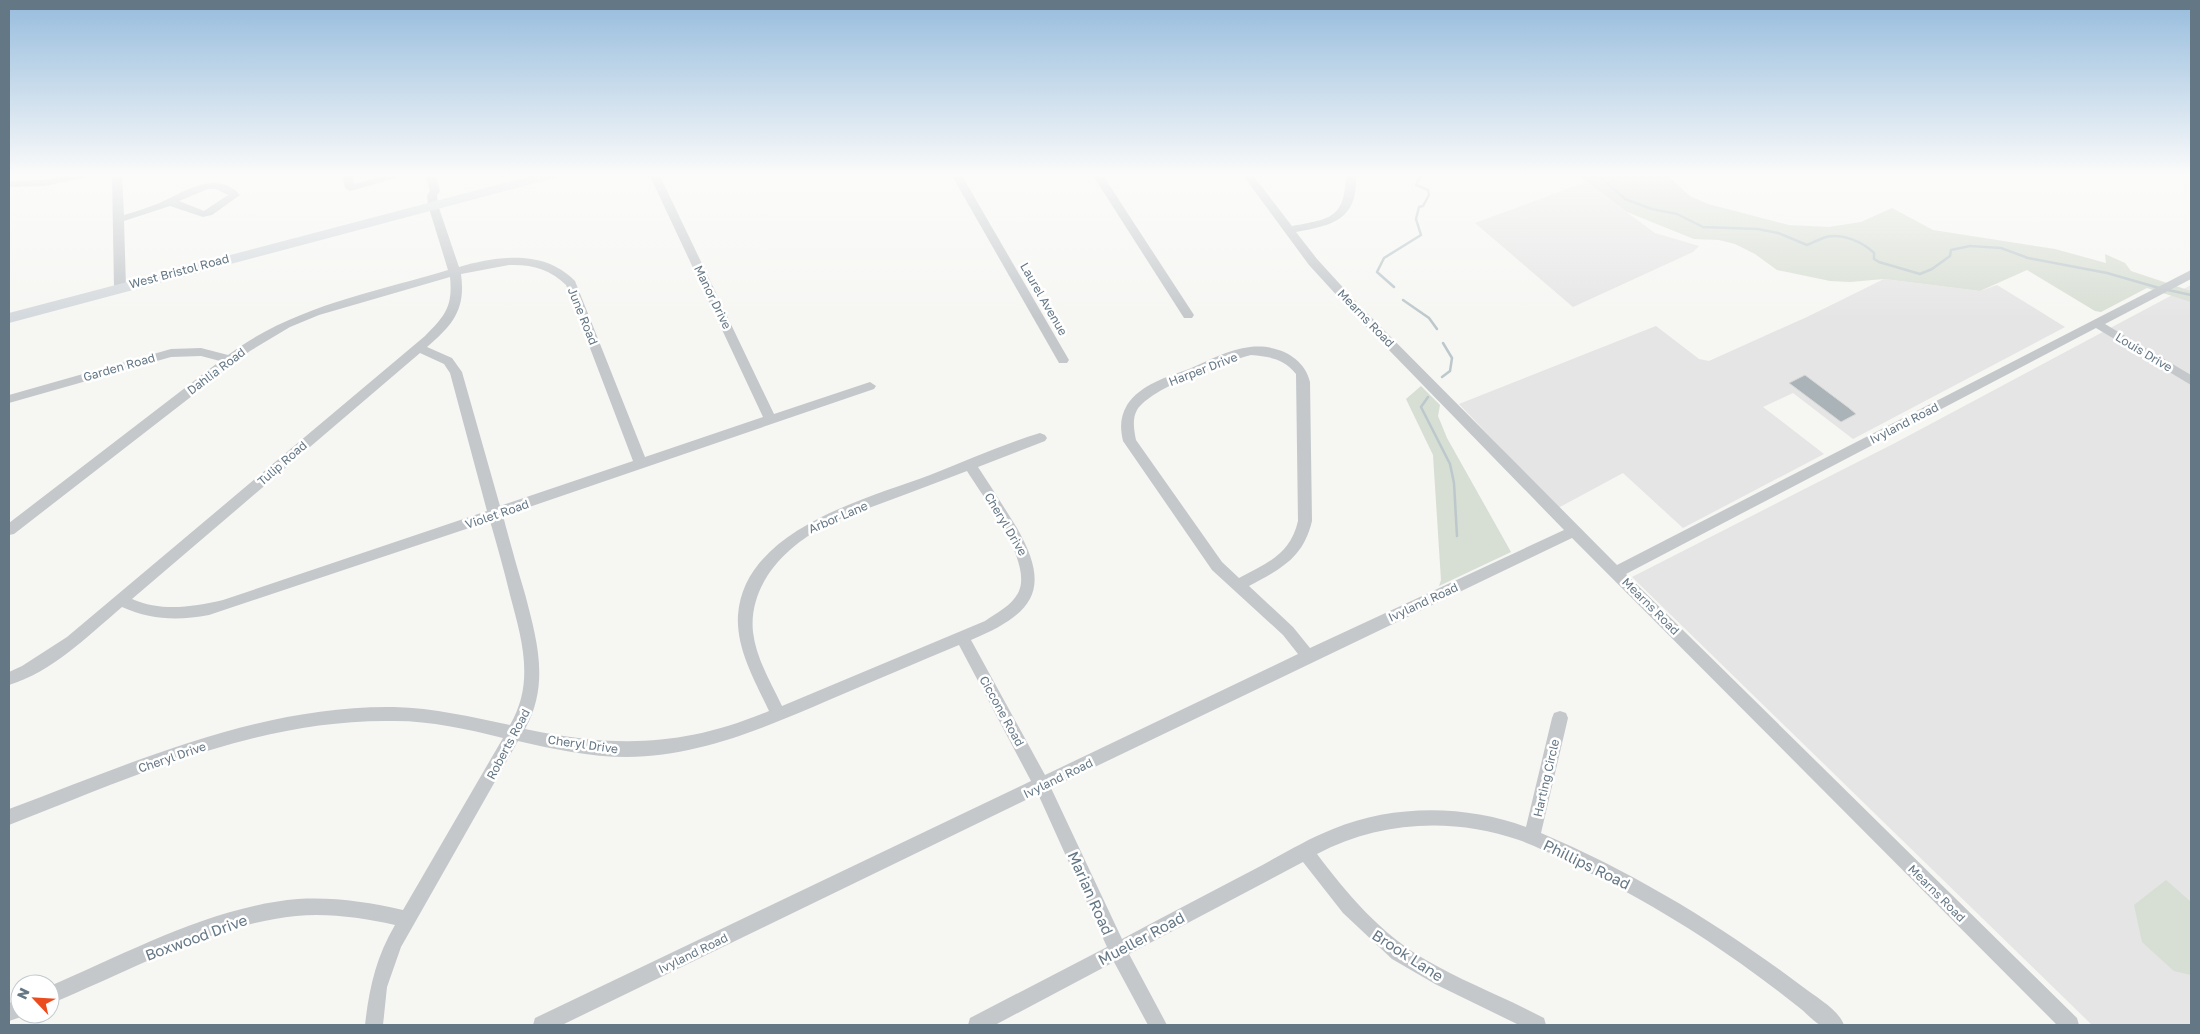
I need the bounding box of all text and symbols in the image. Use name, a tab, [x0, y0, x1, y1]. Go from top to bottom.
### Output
street label: West Bristol Road	[127, 250, 231, 292]
street label: Laurel Avenue	[1017, 260, 1071, 338]
street label: Manor Drive	[691, 263, 735, 331]
street label: June Road	[565, 285, 601, 347]
street label: Mearns Road	[1335, 286, 1397, 350]
street label: Louis Drive	[2113, 329, 2175, 375]
street label: Dahlia Road	[184, 344, 248, 398]
street label: Harper Drive	[1167, 349, 1239, 389]
street label: Garden Road	[81, 350, 157, 384]
street label: Ivyland Road	[1867, 399, 1941, 447]
street label: Tulip Road	[254, 438, 310, 488]
street label: Cheryl Drive	[981, 490, 1031, 558]
street label: Violet Road	[463, 496, 531, 532]
street label: Arbor Lane	[806, 498, 870, 536]
street label: Mearns Road	[1619, 574, 1683, 638]
street label: Ivyland Road	[1386, 579, 1460, 625]
street label: Ciccone Road	[976, 673, 1028, 749]
street label: Roberts Road	[483, 706, 533, 782]
street label: Cheryl Drive	[547, 732, 619, 756]
street label: Harting Circle	[1530, 737, 1562, 819]
street label: Cheryl Drive	[136, 738, 208, 776]
street label: Ivyland Road	[1021, 755, 1095, 801]
street label: Phillips Road	[1541, 835, 1633, 893]
street label: Marian Road	[1065, 848, 1117, 938]
street label: Mearns Road	[1905, 861, 1969, 925]
street label: Mueller Road	[1095, 908, 1187, 968]
street label: Boxwood Drive	[143, 910, 250, 964]
street label: Brook Lane	[1369, 925, 1447, 985]
street label: Ivyland Road	[656, 930, 730, 976]
north arrow	[10, 974, 60, 1024]
text: N	[13, 985, 33, 1002]

